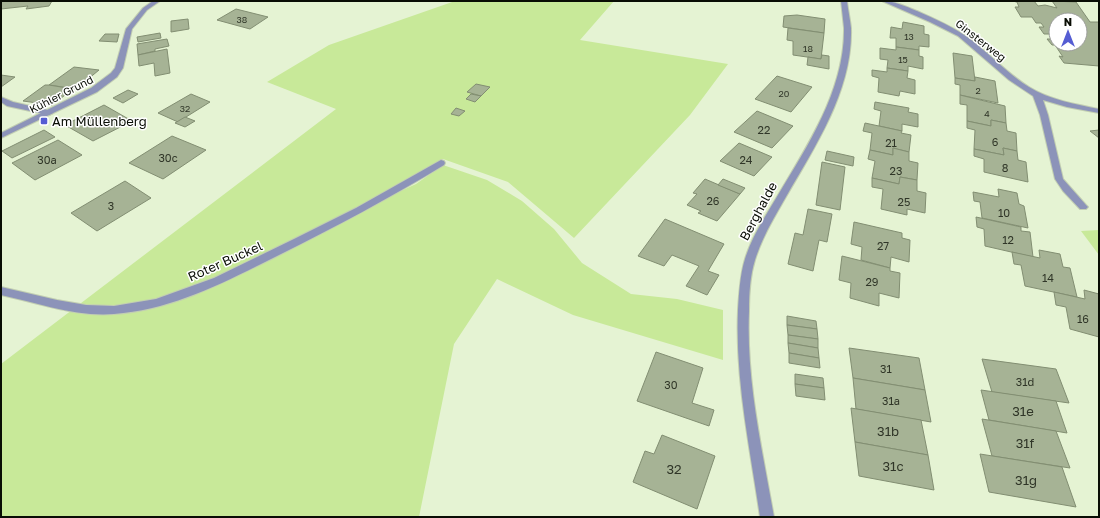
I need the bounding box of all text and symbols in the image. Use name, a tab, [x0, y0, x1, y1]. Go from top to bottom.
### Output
north arrow	[1048, 12, 1088, 52]
house number: 38	[237, 14, 247, 25]
text: N	[1064, 15, 1072, 28]
street label: Ginsterweg	[953, 16, 1009, 64]
house number: 13	[904, 31, 914, 42]
house number: 18	[803, 43, 813, 54]
house number: 15	[898, 54, 908, 65]
street label: Kühler Grund	[27, 72, 95, 116]
house number: 2	[975, 85, 981, 96]
house number: 20	[779, 88, 790, 99]
house number: 32	[180, 103, 190, 114]
house number: 4	[984, 108, 990, 119]
place label: Am Müllenberg	[52, 113, 147, 129]
marker: Am Müllenberg	[39, 116, 49, 126]
house number: 22	[758, 123, 770, 136]
house number: 6	[992, 135, 999, 148]
house number: 21	[885, 136, 897, 149]
house number: 30c	[158, 151, 178, 164]
house number: 30a	[37, 153, 57, 166]
house number: 24	[739, 153, 753, 166]
house number: 8	[1002, 161, 1009, 174]
house number: 23	[890, 164, 902, 177]
street label: Berghalde	[736, 179, 780, 243]
house number: 26	[706, 194, 720, 207]
house number: 25	[898, 195, 910, 208]
house number: 3	[108, 199, 114, 212]
house number: 10	[998, 206, 1010, 219]
house number: 12	[1002, 233, 1014, 246]
street label: Roter Buckel	[185, 237, 265, 285]
house number: 27	[877, 239, 889, 252]
house number: 14	[1042, 271, 1054, 284]
house number: 29	[865, 275, 879, 288]
house number: 16	[1077, 312, 1089, 325]
house number: 31	[880, 362, 892, 375]
house number: 31d	[1016, 375, 1034, 388]
house number: 30	[664, 378, 678, 391]
house number: 31a	[882, 394, 900, 407]
house number: 31e	[1012, 403, 1034, 419]
house number: 31b	[877, 423, 899, 439]
house number: 31f	[1016, 435, 1035, 451]
house number: 31c	[883, 458, 904, 474]
house number: 32	[666, 461, 682, 477]
house number: 31g	[1015, 472, 1037, 488]

